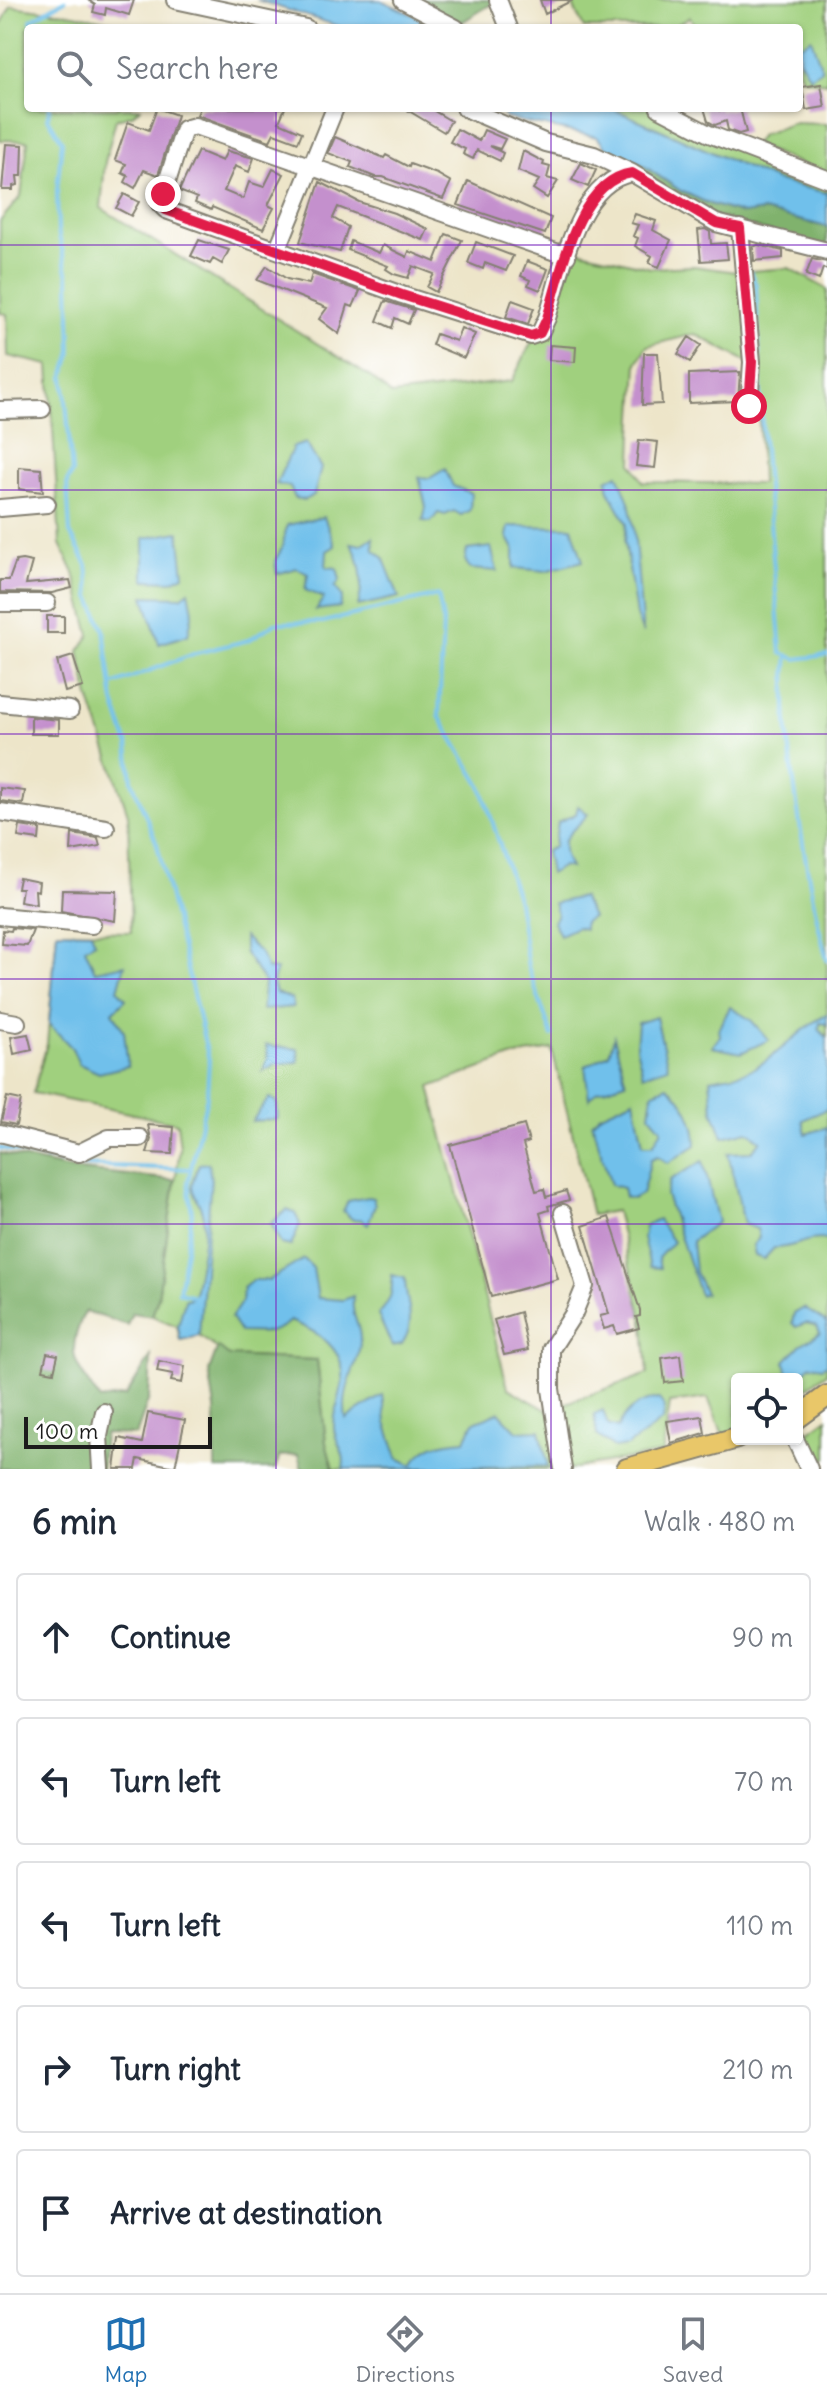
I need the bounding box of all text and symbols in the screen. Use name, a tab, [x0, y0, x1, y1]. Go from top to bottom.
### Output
search box	[24, 24, 803, 112]
icon: search	[52, 46, 96, 90]
text: Search here	[116, 49, 279, 87]
route end	[145, 176, 181, 212]
route start	[731, 388, 767, 424]
map controls	[731, 1373, 803, 1445]
button: locate	[731, 1373, 803, 1445]
scale bar	[24, 1413, 212, 1449]
text: 100 m	[36, 1417, 98, 1445]
text: 6 min	[32, 1500, 117, 1543]
text: Walk · 480 m	[644, 1505, 795, 1538]
icon: ahead	[34, 1615, 78, 1659]
text: Continue	[110, 1618, 231, 1656]
text: 90 m	[732, 1621, 793, 1654]
icon: left	[34, 1759, 78, 1803]
text: Turn left	[110, 1762, 221, 1800]
text: 70 m	[734, 1765, 793, 1798]
icon: left	[34, 1903, 78, 1947]
text: Turn left	[110, 1906, 221, 1944]
text: 110 m	[726, 1909, 793, 1942]
icon: right	[34, 2047, 78, 2091]
text: Turn right	[110, 2050, 241, 2088]
text: 210 m	[722, 2053, 793, 2086]
icon: arrive	[34, 2191, 78, 2235]
text: Arrive at destination	[110, 2194, 382, 2232]
tab: Map	[104, 2312, 148, 2388]
tab: Directions	[356, 2312, 455, 2388]
tab: Saved	[663, 2312, 723, 2388]

